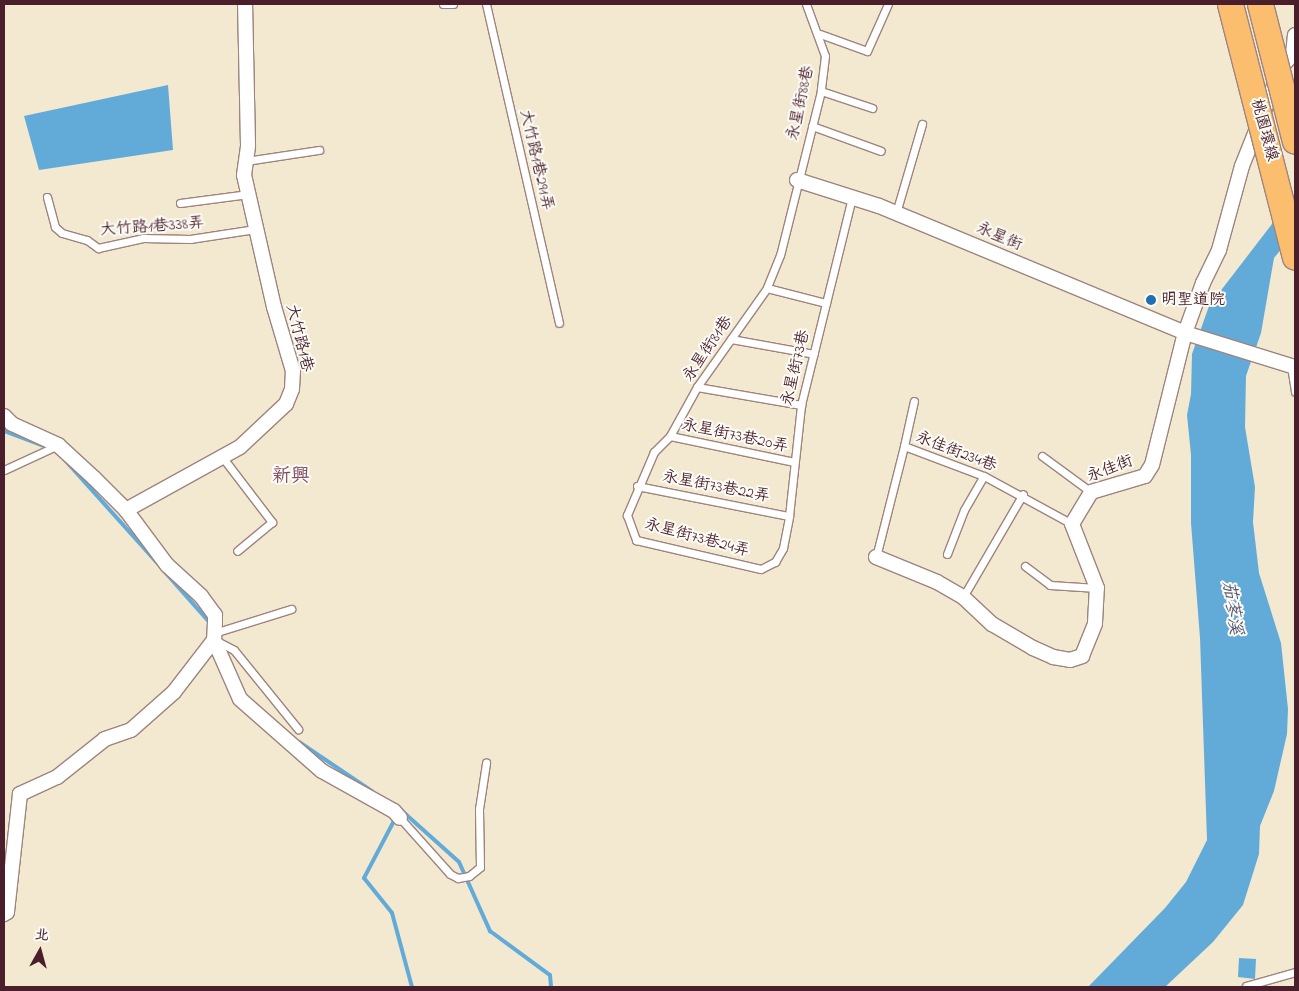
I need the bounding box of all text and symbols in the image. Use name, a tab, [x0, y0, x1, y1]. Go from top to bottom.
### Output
street label: 永星街88巷	[784, 64, 818, 142]
street label: 桃園環線	[1246, 97, 1282, 163]
street label: 大竹路1巷291弄	[515, 108, 557, 212]
street label: 大竹路1巷338弄	[99, 214, 205, 240]
street label: 永星街	[973, 219, 1025, 255]
place label: 明聖道院	[1161, 290, 1225, 310]
marker: 明聖道院	[1145, 294, 1157, 306]
street label: 大竹路1巷	[281, 302, 317, 374]
street label: 永星街81巷	[679, 313, 737, 385]
street label: 永星街73巷	[778, 328, 814, 408]
street label: 永星街73巷20弄	[680, 415, 790, 457]
street label: 永佳街234巷	[913, 428, 999, 476]
street label: 永佳街	[1084, 451, 1136, 487]
district label: 新興	[272, 466, 310, 488]
street label: 永星街73巷22弄	[661, 467, 771, 507]
street label: 永星街73巷24弄	[642, 515, 752, 561]
water label: 茄苳溪	[1217, 580, 1245, 636]
text: 北	[34, 924, 50, 947]
north arrow	[15, 926, 65, 976]

